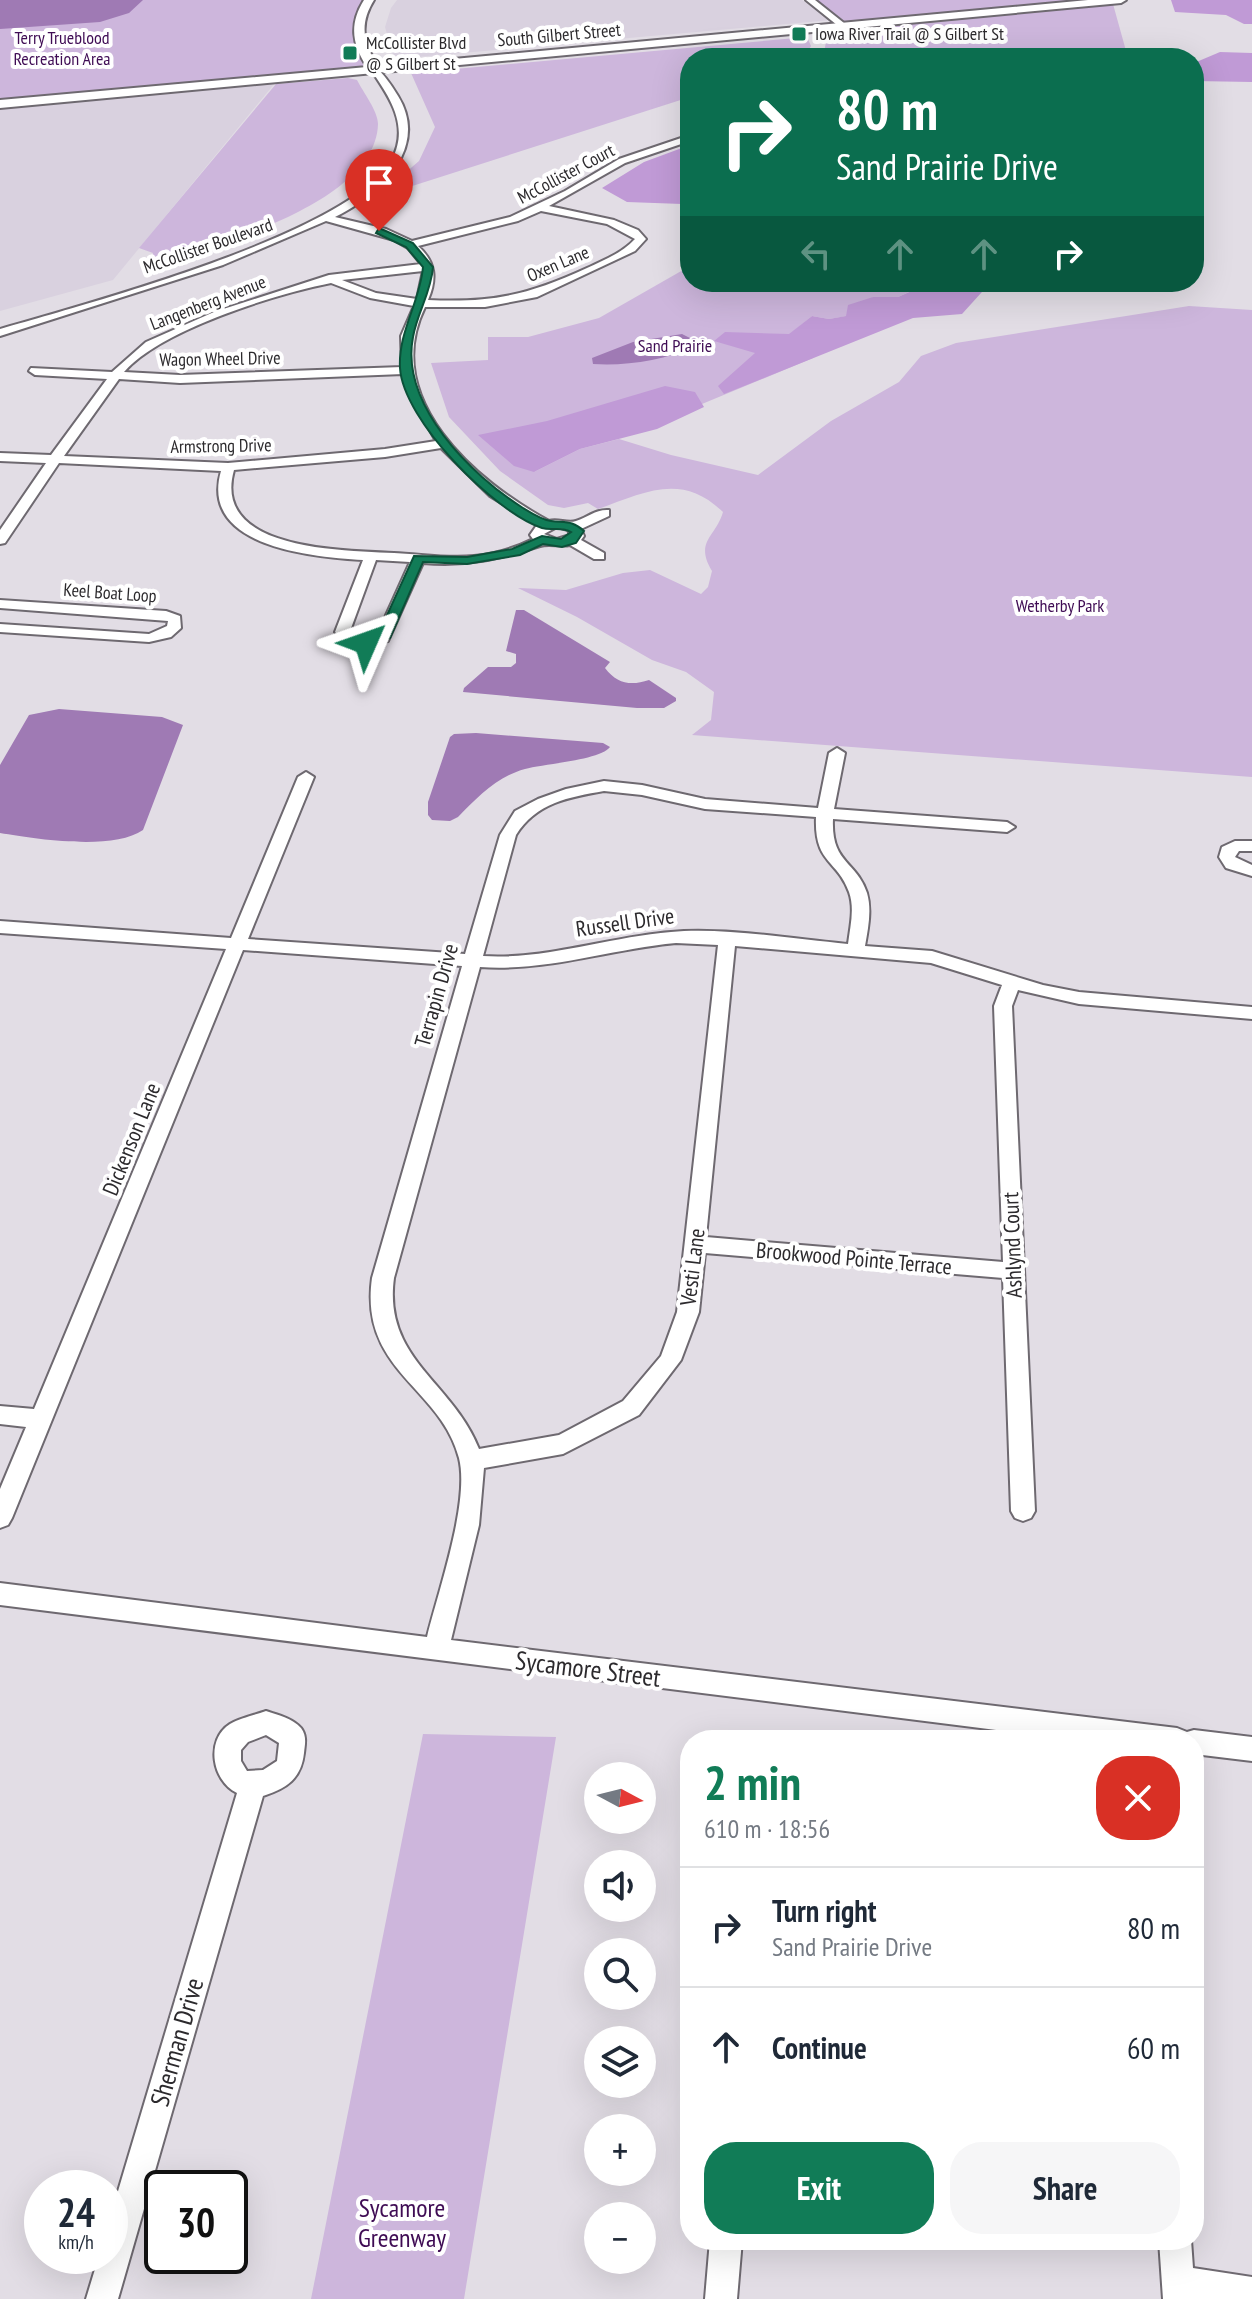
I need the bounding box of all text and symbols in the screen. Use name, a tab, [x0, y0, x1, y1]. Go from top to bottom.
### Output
street label: South Gilbert Street	[496, 18, 622, 51]
place label: Iowa River Trail @ S Gilbert St	[815, 22, 1004, 45]
marker: Iowa River Trail @ S Gilbert St	[790, 25, 808, 43]
park label: Terry Trueblood Recreation Area	[13, 26, 111, 70]
place label: McCollister Blvd @ S Gilbert St	[366, 31, 466, 75]
marker: McCollister Blvd @ S Gilbert St	[341, 44, 359, 62]
text: 80 m	[836, 73, 938, 145]
icon: right	[704, 80, 808, 184]
street label: McCollister Court	[513, 138, 618, 209]
text: Sand Prairie Drive	[836, 143, 1058, 190]
pin	[345, 149, 413, 231]
icon: arrive	[357, 161, 401, 205]
street label: McCollister Boulevard	[140, 213, 275, 278]
icon: left	[794, 232, 838, 276]
icon: ahead	[878, 232, 922, 276]
icon: ahead	[962, 232, 1006, 276]
icon: right	[1046, 232, 1090, 276]
street label: Oxen Lane	[523, 240, 592, 287]
street label: Langenberg Avenue	[147, 270, 269, 335]
park label: Sand Prairie	[638, 334, 712, 357]
street label: Wagon Wheel Drive	[159, 346, 281, 371]
street label: Armstrong Drive	[170, 433, 272, 458]
street label: Keel Boat Loop	[63, 578, 157, 607]
park label: Wetherby Park	[1016, 594, 1104, 617]
position arrow	[324, 601, 408, 685]
street label: Russell Drive	[574, 901, 676, 943]
street label: Terrapin Drive	[408, 940, 464, 1050]
street label: Dickenson Lane	[96, 1079, 166, 1199]
street label: Ashlynd Court	[996, 1192, 1028, 1298]
street label: Vesti Lane	[673, 1227, 711, 1308]
street label: Brookwood Pointe Terrace	[755, 1236, 953, 1280]
street label: Sycamore Street	[514, 1643, 662, 1694]
text: 2 min	[704, 1751, 801, 1813]
button: close	[1096, 1756, 1180, 1840]
north arrow	[584, 1762, 656, 1834]
map controls	[584, 1762, 656, 2274]
text: 610 m · 18:56	[704, 1812, 830, 1845]
button: sound	[584, 1850, 656, 1922]
text: Turn right	[772, 1891, 876, 1930]
icon: right	[704, 1905, 748, 1949]
text: 80 m	[1127, 1908, 1180, 1947]
text: Sand Prairie Drive	[772, 1930, 932, 1963]
button: search	[584, 1938, 656, 2010]
street label: Sherman Drive	[142, 1974, 211, 2110]
icon: ahead	[704, 2025, 748, 2069]
button: layers	[584, 2026, 656, 2098]
text: Continue	[772, 2028, 867, 2067]
text: 60 m	[1127, 2028, 1180, 2067]
button: +	[584, 2114, 656, 2186]
button: Exit	[704, 2142, 934, 2234]
button: Share	[950, 2142, 1180, 2234]
speed limit sign: 30	[144, 2170, 248, 2274]
text: 24	[57, 2186, 95, 2238]
park label: Sycamore Greenway	[358, 2191, 446, 2254]
button: −	[584, 2202, 656, 2274]
text: km/h	[58, 2229, 94, 2255]

